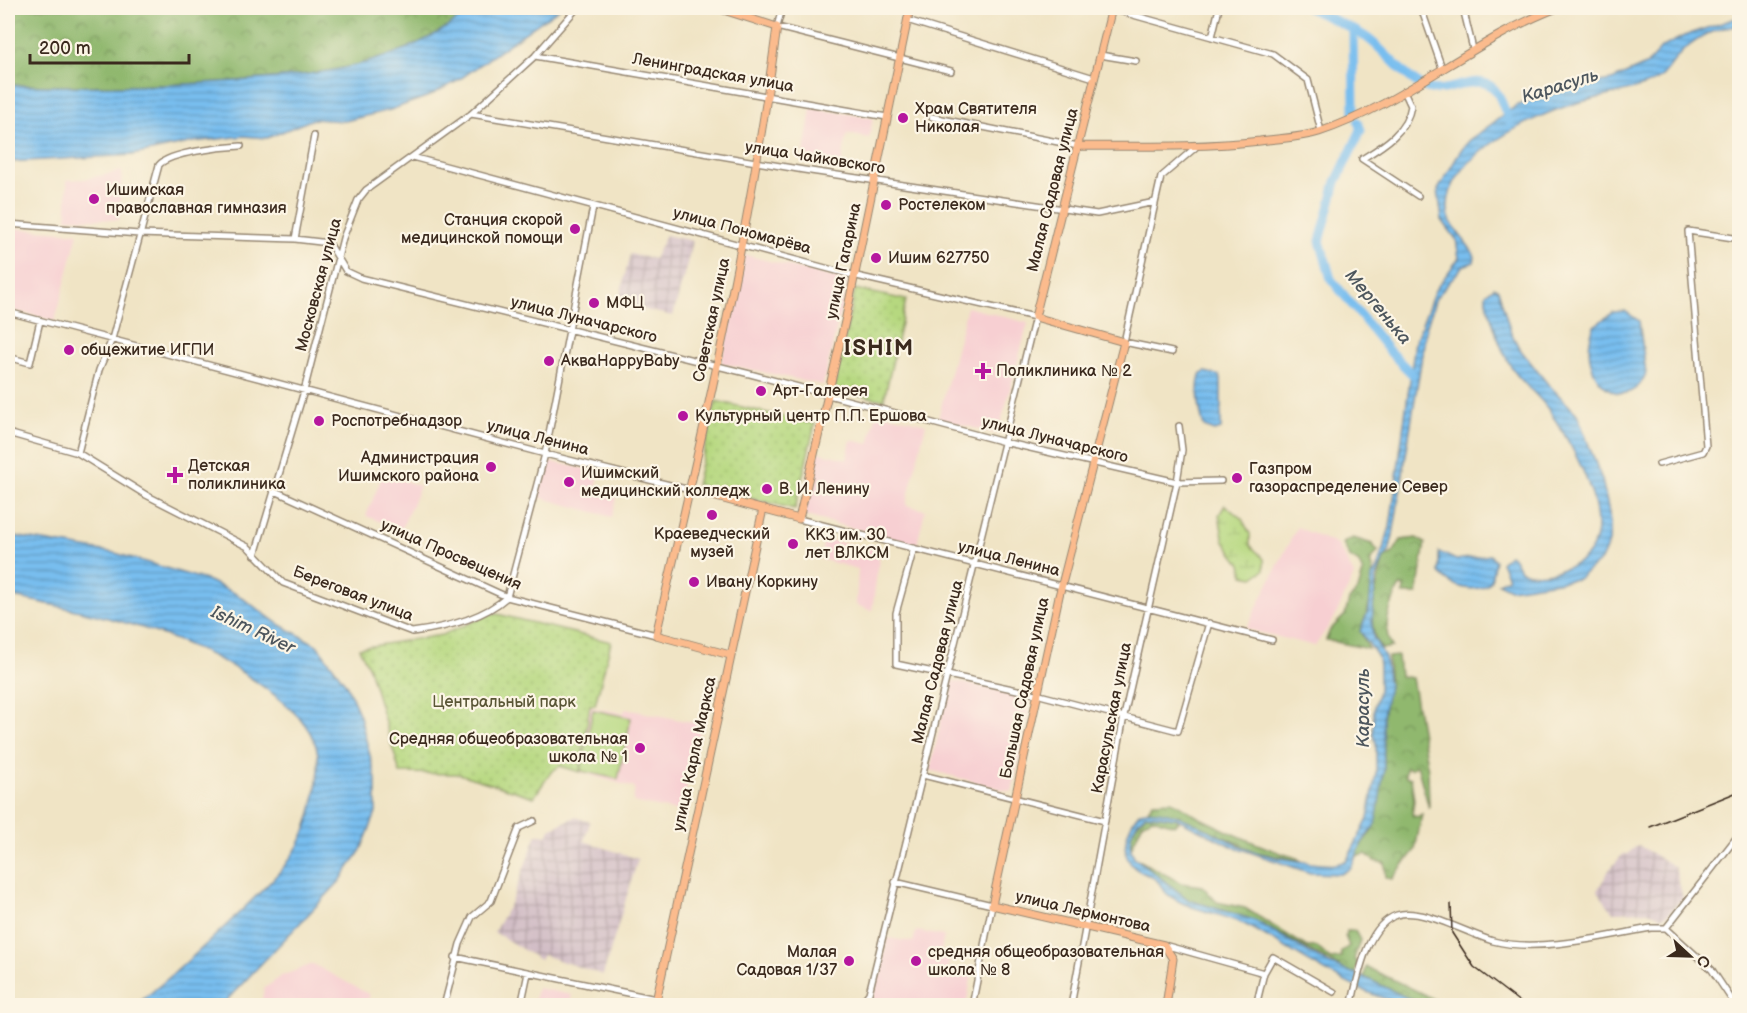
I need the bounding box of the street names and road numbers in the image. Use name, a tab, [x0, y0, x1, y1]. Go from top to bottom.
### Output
street label: Ленинградская улица	[630, 49, 796, 97]
street label: Малая Садовая улица	[1023, 106, 1083, 274]
street label: улица Чайковского	[744, 138, 886, 178]
street label: улица Гагарина	[822, 200, 866, 321]
street label: улица Пономарёва	[671, 203, 814, 259]
street label: Московская улица	[292, 216, 346, 354]
street label: Советская улица	[690, 256, 735, 384]
street label: улица Луначарского	[509, 293, 659, 347]
street label: улица Луначарского	[980, 413, 1130, 467]
street label: улица Ленина	[485, 416, 591, 460]
street label: улица Просвещения	[378, 515, 524, 595]
street label: улица Ленина	[956, 537, 1062, 581]
street label: Береговая улица	[290, 562, 416, 626]
street label: Малая Садовая улица	[908, 578, 968, 746]
street label: Большая Садовая улица	[996, 595, 1054, 780]
street label: Карасульская улица	[1088, 640, 1136, 795]
street label: улица Карла Маркса	[669, 674, 721, 833]
street label: улица Лермонтова	[1014, 887, 1153, 937]

